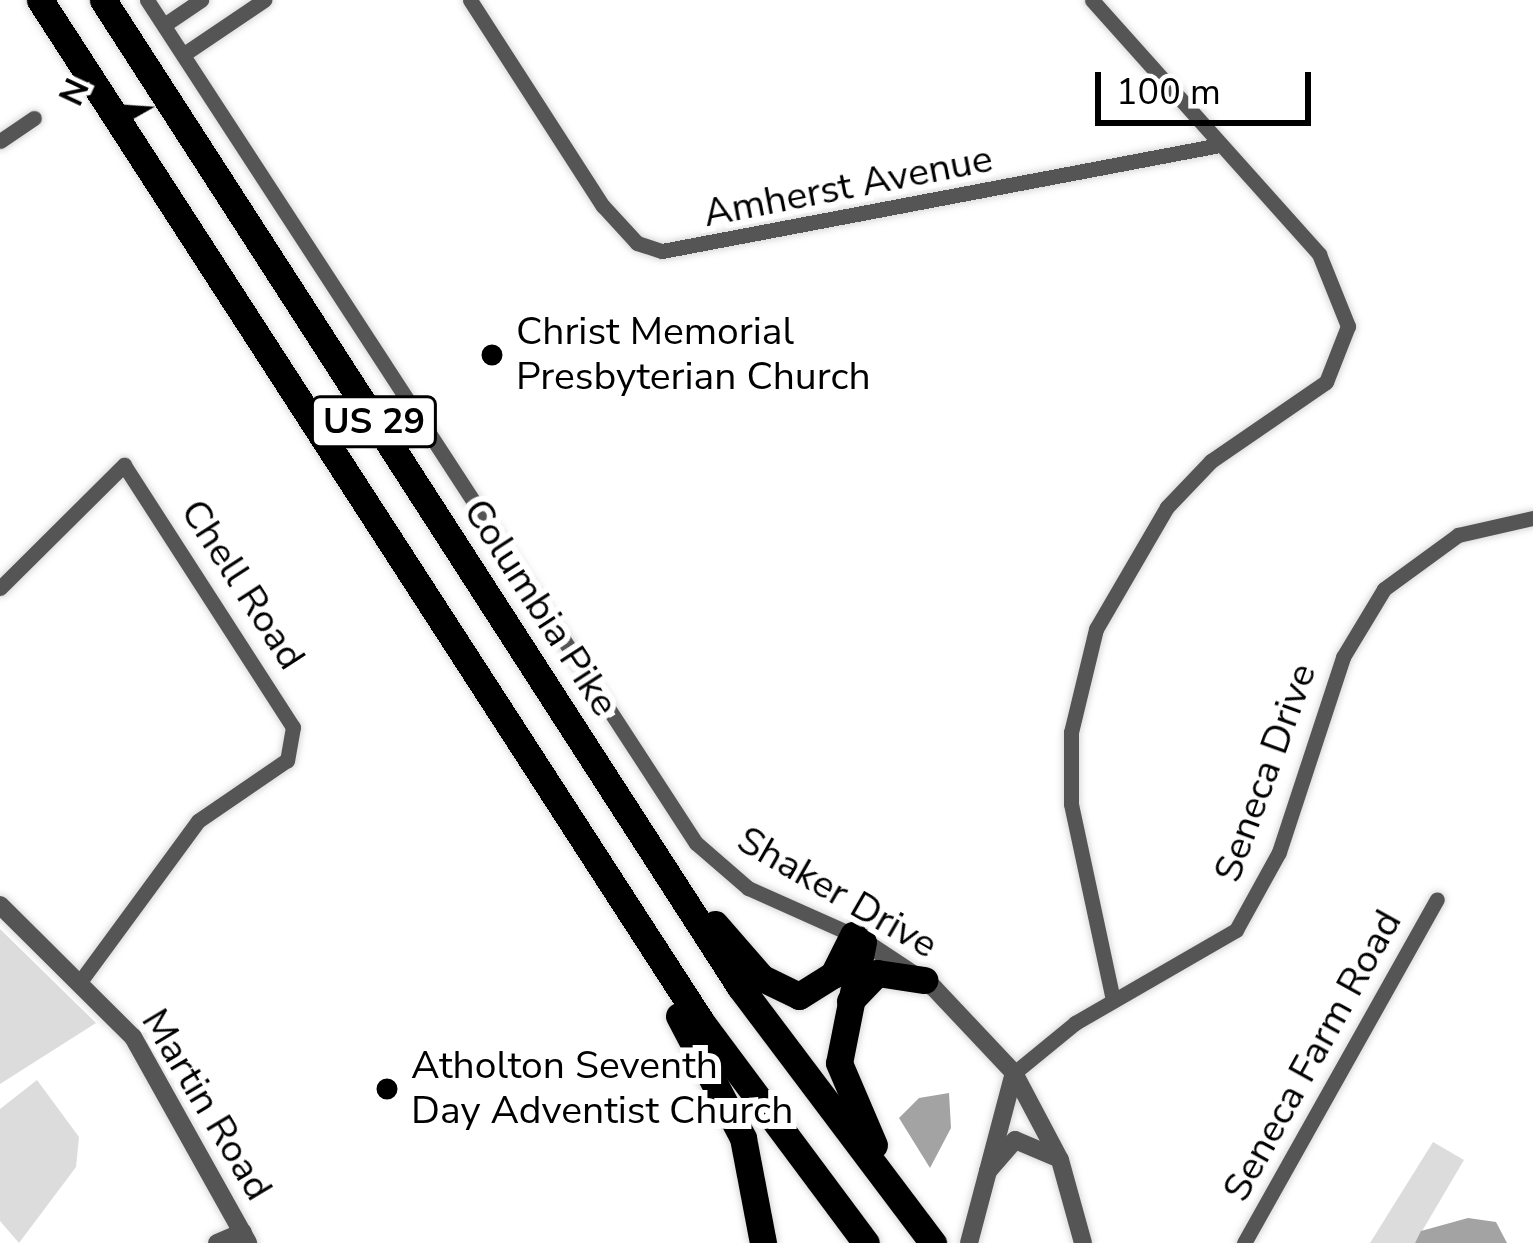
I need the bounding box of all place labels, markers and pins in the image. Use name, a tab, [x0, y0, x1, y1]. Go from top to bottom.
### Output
place label: Christ Memorial Presbyterian Church	[516, 310, 871, 401]
marker: Christ Memorial Presbyterian Church	[479, 342, 505, 368]
place label: Atholton Seventh Day Adventist Church	[411, 1044, 793, 1135]
marker: Atholton Seventh Day Adventist Church	[374, 1076, 400, 1102]

